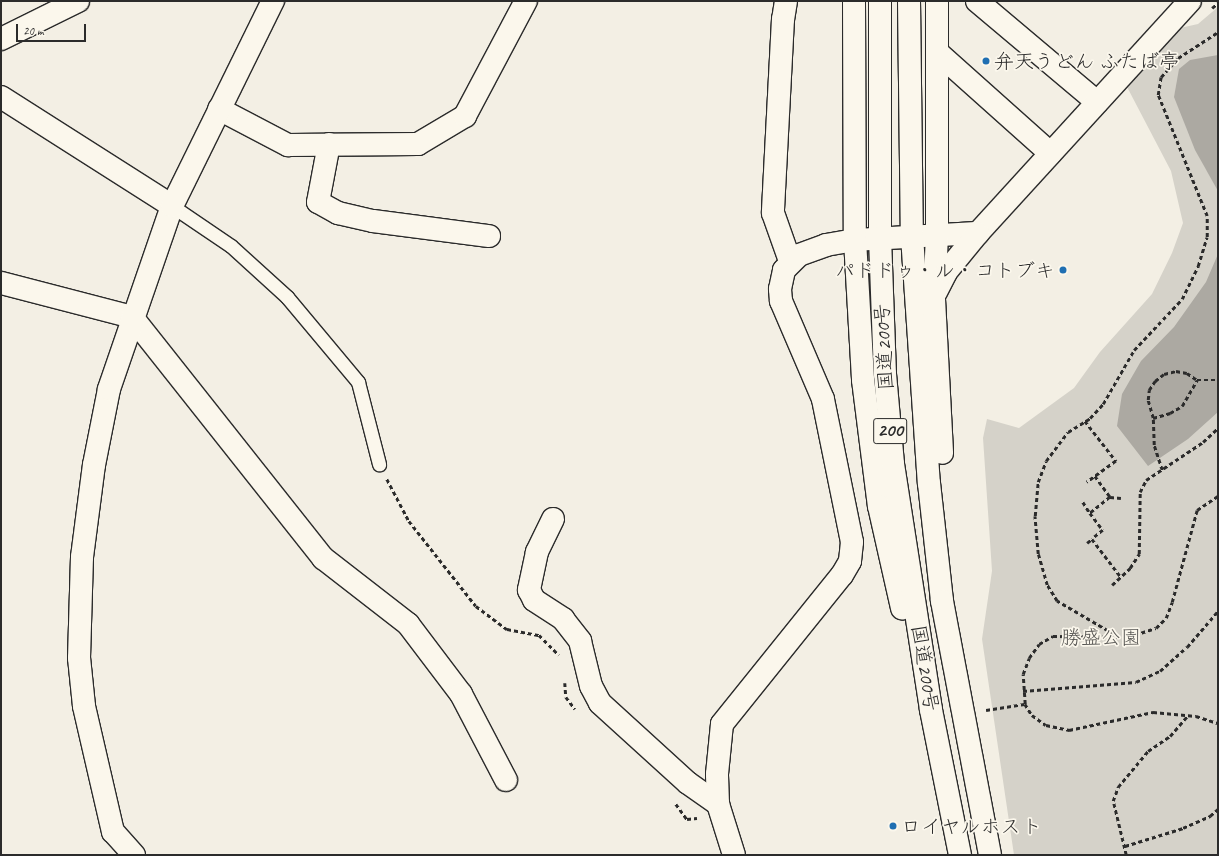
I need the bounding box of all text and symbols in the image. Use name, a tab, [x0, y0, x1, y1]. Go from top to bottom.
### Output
scale bar	[18, 16, 88, 42]
text: 20 m	[23, 23, 43, 39]
place label: 弁天うどん ふたば亭	[994, 49, 1179, 73]
marker: 弁天うどん ふたば亭	[981, 56, 991, 66]
place label: パドドゥ・ル・コトブキ	[835, 258, 1055, 282]
marker: パドドゥ・ル・コトブキ	[1058, 265, 1068, 275]
street label: 国道200号	[870, 303, 898, 391]
road number: 200	[873, 414, 907, 448]
street label: 国道200号	[906, 623, 944, 713]
park label: 勝盛公園	[1061, 625, 1141, 649]
place label: ロイヤルホスト	[901, 814, 1041, 838]
marker: ロイヤルホスト	[888, 821, 898, 831]

